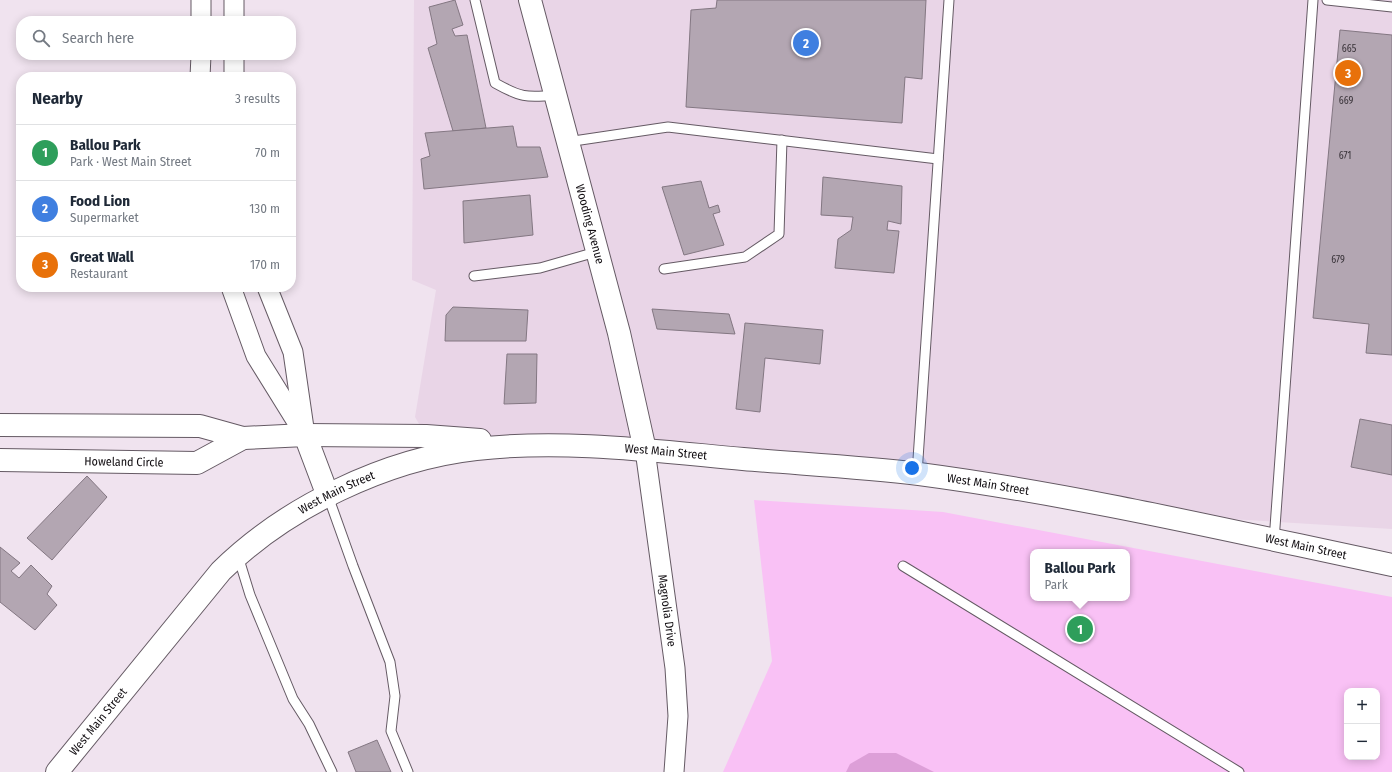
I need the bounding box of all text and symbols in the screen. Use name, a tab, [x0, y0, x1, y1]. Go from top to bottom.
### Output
search box	[16, 16, 296, 60]
icon: search	[30, 27, 52, 49]
pin: 2	[793, 28, 819, 58]
text: Search here	[62, 29, 134, 47]
house number: 665	[1342, 43, 1357, 55]
pin: 3	[1335, 58, 1361, 88]
text: Nearby	[32, 88, 83, 109]
text: 3 results	[235, 91, 280, 106]
house number: 669	[1339, 95, 1353, 107]
text: Ballou Park	[70, 136, 141, 154]
text: 1	[42, 145, 48, 160]
text: 70 m	[255, 145, 280, 160]
house number: 671	[1339, 150, 1351, 162]
text: Park · West Main Street	[70, 154, 192, 169]
street label: Wooding Avenue	[573, 183, 607, 266]
text: Food Lion	[70, 192, 130, 210]
text: 2	[42, 201, 48, 216]
text: 130 m	[249, 201, 280, 216]
text: Supermarket	[70, 210, 139, 225]
text: Great Wall	[70, 248, 134, 266]
house number: 679	[1331, 254, 1345, 266]
text: 3	[42, 257, 48, 272]
text: 170 m	[250, 257, 280, 272]
text: Restaurant	[70, 266, 128, 281]
street label: West Main Street	[624, 441, 708, 463]
street label: Howeland Circle	[84, 454, 164, 469]
your location	[902, 458, 922, 478]
street label: West Main Street	[296, 468, 377, 517]
street label: West Main Street	[946, 471, 1030, 498]
street label: West Main Street	[1264, 531, 1348, 562]
popup	[1030, 549, 1130, 601]
text: Ballou Park	[1045, 559, 1115, 577]
street label: Magnolia Drive	[655, 573, 679, 648]
text: Park	[1045, 577, 1068, 592]
pin: 1	[1067, 614, 1093, 644]
street label: West Main Street	[66, 685, 130, 758]
map controls	[1344, 688, 1380, 760]
button: +	[1344, 688, 1380, 724]
button: −	[1344, 724, 1380, 760]

